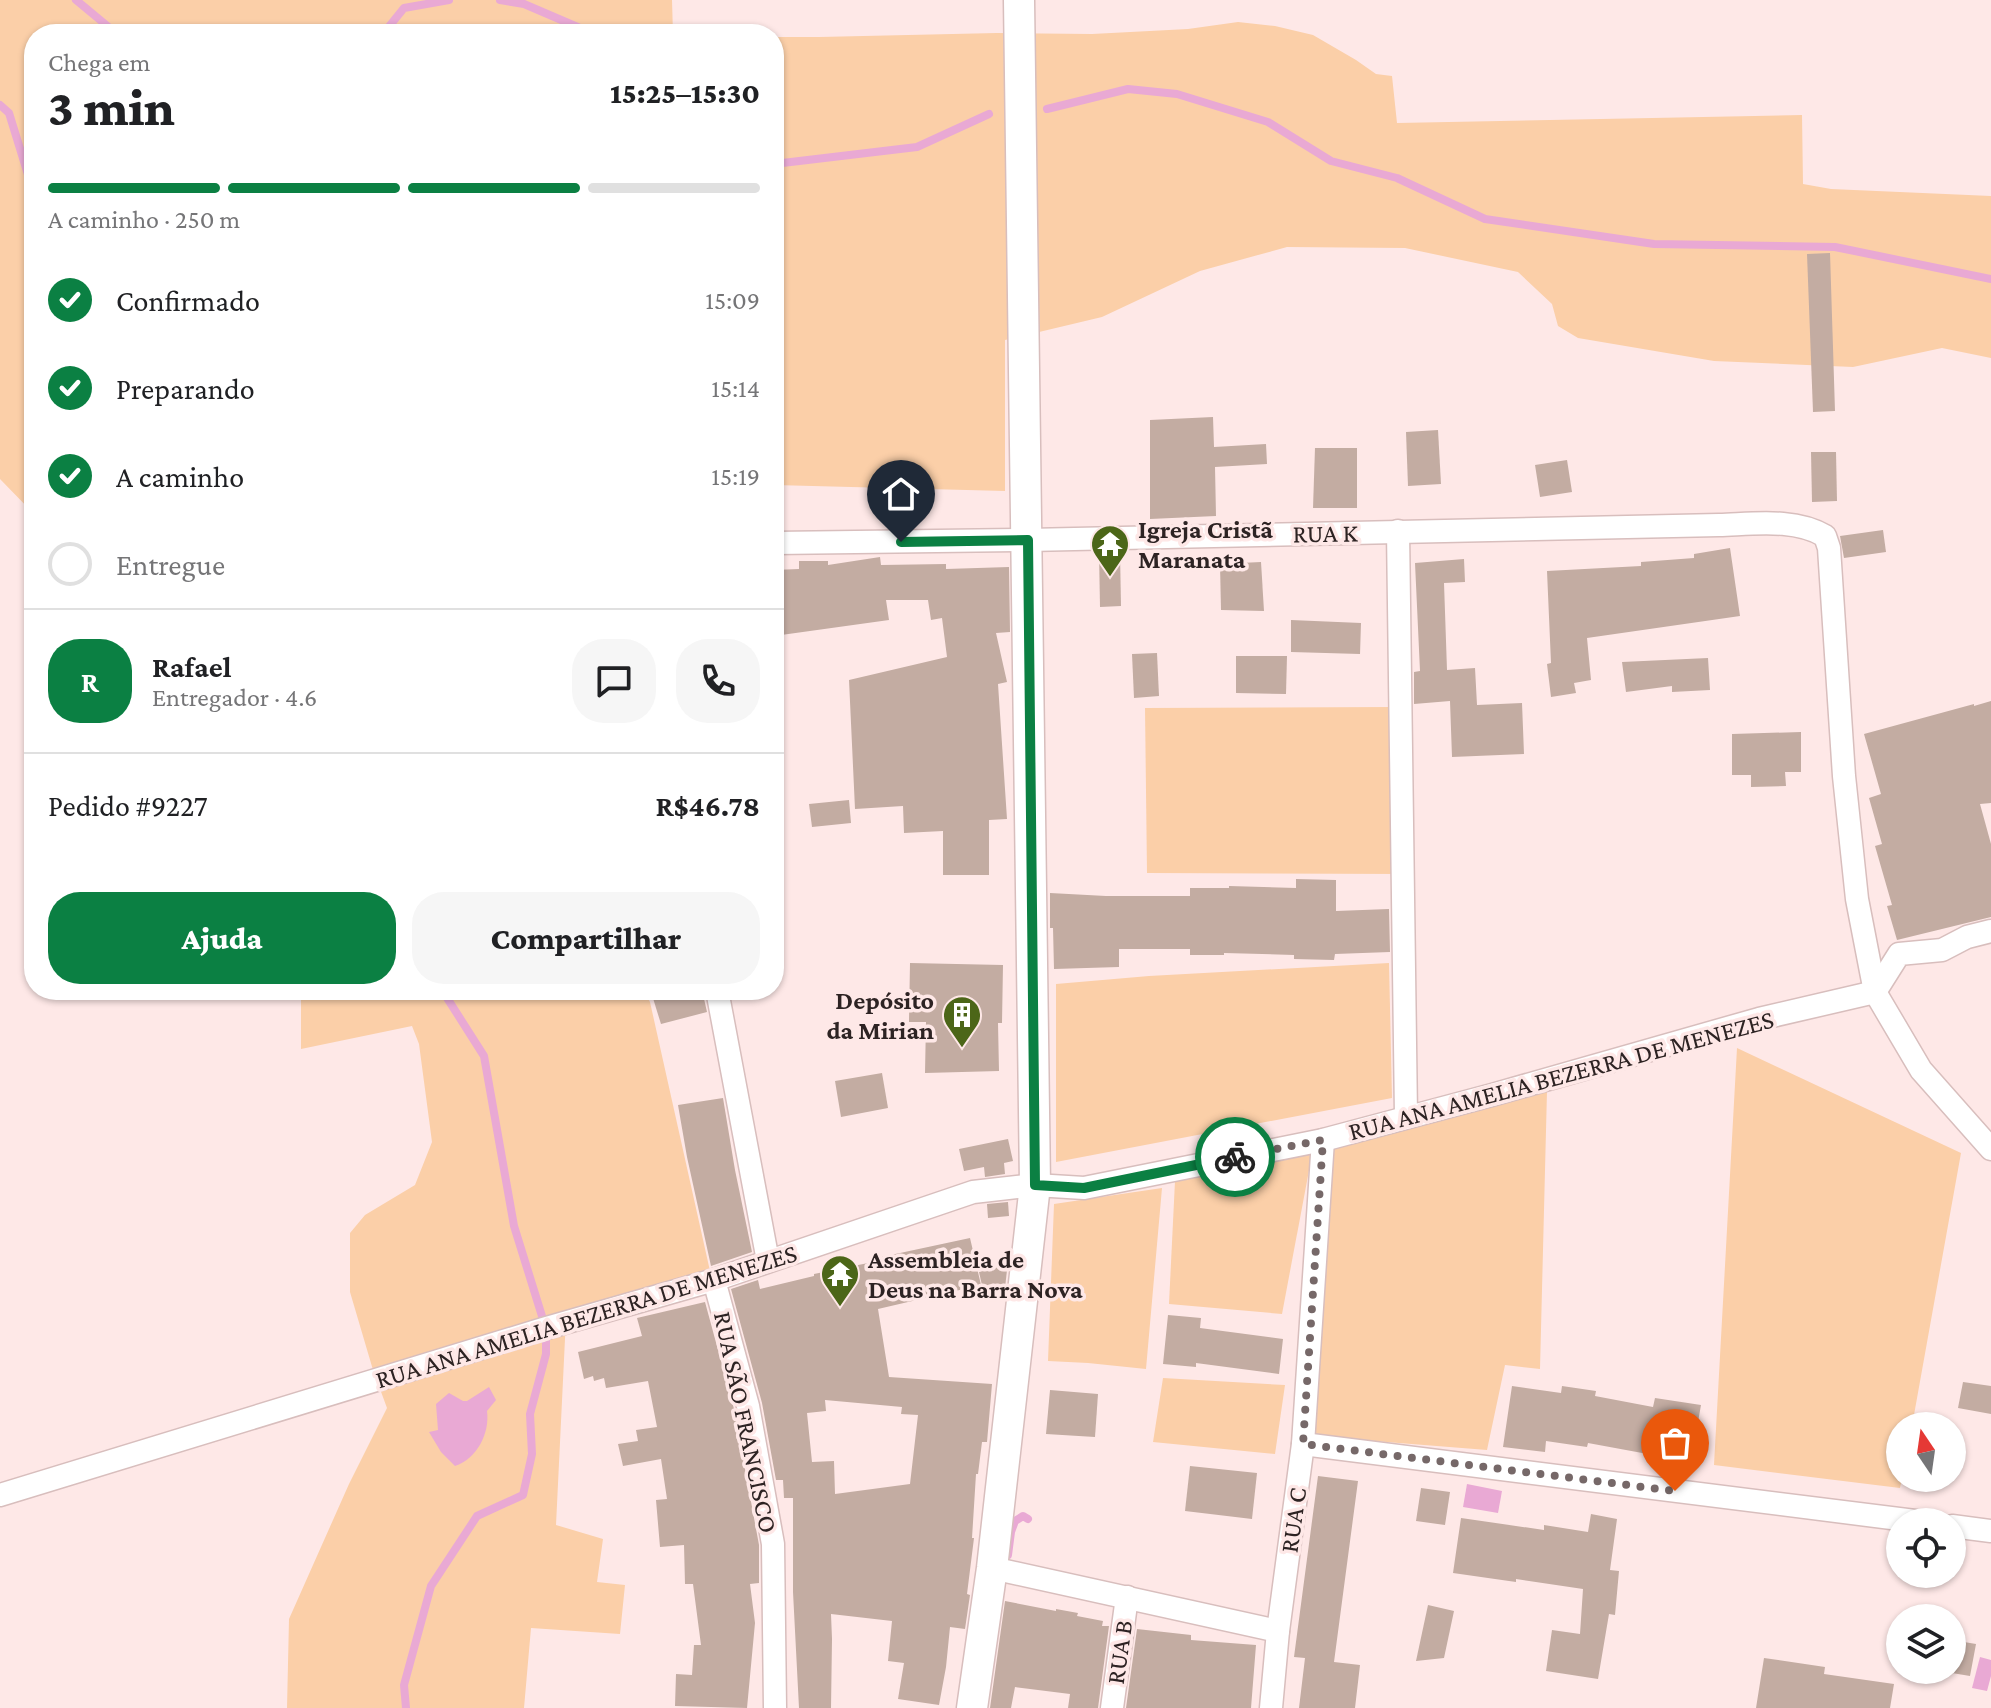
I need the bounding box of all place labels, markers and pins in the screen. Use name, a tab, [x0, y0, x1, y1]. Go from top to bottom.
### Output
pin	[867, 460, 935, 542]
place label: Igreja Cristã Maranata	[1138, 515, 1273, 574]
temple icon: Igreja Cristã Maranata	[1089, 523, 1131, 578]
place label: Depósito da Mirian	[826, 986, 934, 1045]
building icon: Depósito da Mirian	[941, 994, 983, 1049]
place label: Assembleia de Deus na Barra Nova	[867, 1245, 1083, 1304]
temple icon: Assembleia de Deus na Barra Nova	[819, 1253, 861, 1308]
pin	[1641, 1409, 1709, 1491]

